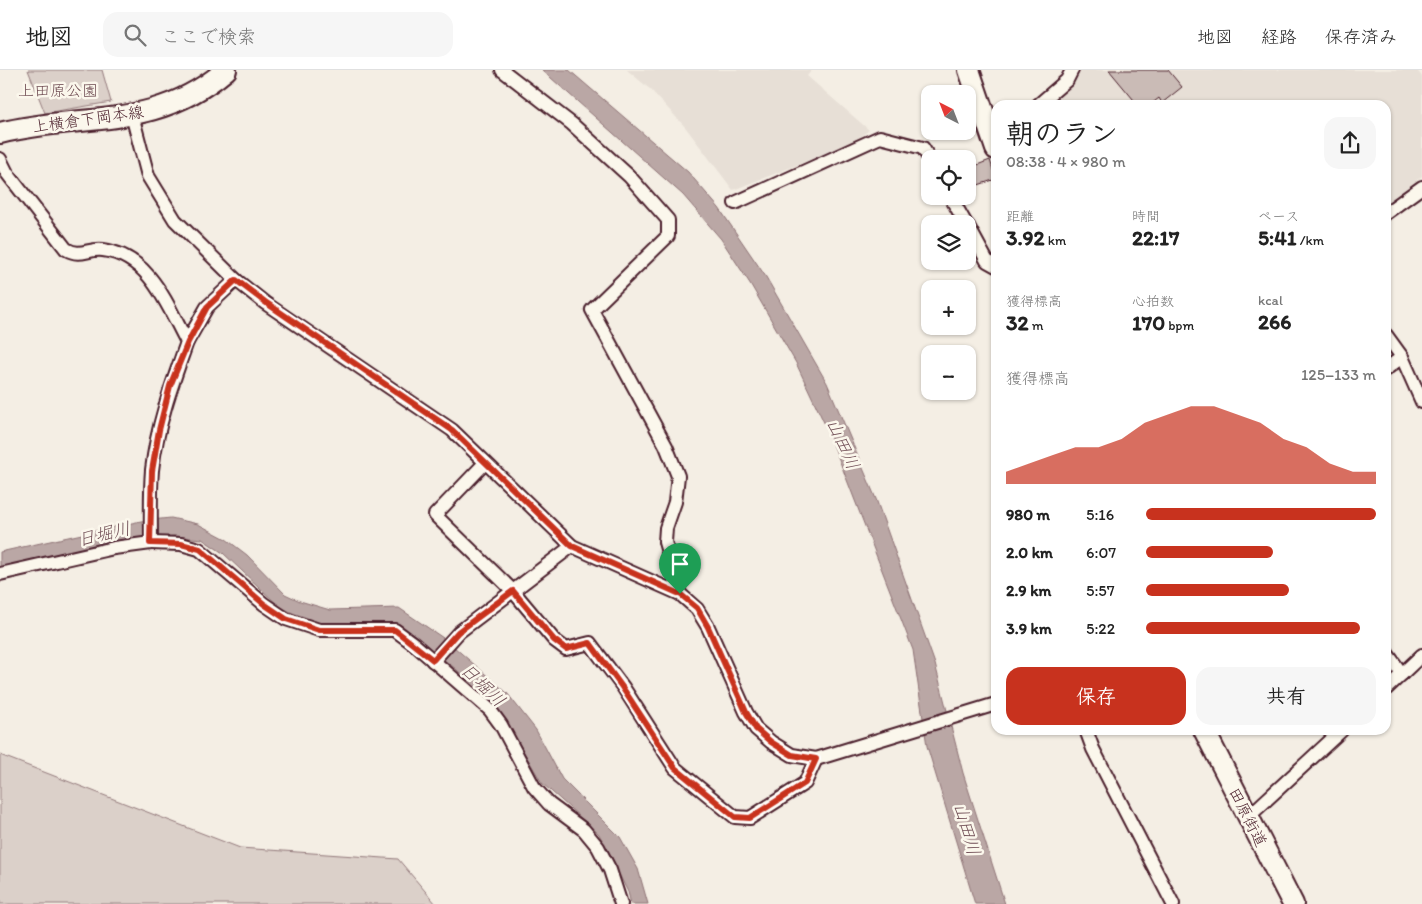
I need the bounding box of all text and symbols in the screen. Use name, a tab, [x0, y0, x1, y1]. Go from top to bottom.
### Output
search box	[103, 12, 453, 57]
icon: search	[121, 21, 149, 49]
text: 地図	[25, 22, 73, 51]
text: ここで検索	[161, 25, 256, 48]
text: 地図	[1197, 26, 1233, 48]
text: 経路	[1261, 26, 1297, 48]
text: 保存済み	[1325, 26, 1397, 48]
park label: 上田原公園	[18, 81, 98, 100]
north arrow	[921, 85, 976, 140]
map controls	[921, 85, 976, 400]
street label: 上横倉下岡本線	[31, 102, 145, 136]
text: 朝のラン	[1006, 116, 1118, 150]
button: share	[1324, 117, 1376, 169]
button: locate	[921, 150, 976, 205]
text: 08:38 · 4 × 980 m	[1006, 152, 1126, 171]
text: 距離	[1006, 208, 1034, 225]
text: 時間	[1132, 208, 1160, 225]
text: ペース	[1258, 208, 1299, 225]
button: layers	[921, 215, 976, 270]
text: 3.92	[1006, 225, 1045, 250]
text: 22:17	[1132, 225, 1179, 250]
text: 5:41	[1258, 225, 1297, 250]
text: km	[1045, 232, 1066, 249]
text: /km	[1297, 232, 1324, 249]
button: +	[921, 280, 976, 335]
text: kcal	[1258, 292, 1283, 309]
text: 獲得標高	[1006, 293, 1062, 310]
text: 心拍数	[1132, 293, 1174, 310]
text: 266	[1258, 309, 1291, 334]
text: 32	[1006, 310, 1029, 335]
text: 170	[1132, 310, 1165, 335]
text: m	[1029, 317, 1043, 334]
text: bpm	[1165, 317, 1194, 334]
button: −	[921, 345, 976, 400]
text: 125–133 m	[1301, 365, 1376, 384]
text: 獲得標高	[1006, 369, 1070, 388]
water label: 山田川	[822, 415, 864, 473]
text: 980 m	[1006, 505, 1050, 524]
text: 5:16	[1086, 505, 1114, 524]
water label: 日堀川	[75, 517, 133, 551]
pin	[659, 543, 701, 594]
text: 2.0 km	[1006, 543, 1053, 562]
text: 6:07	[1086, 543, 1116, 562]
icon: arrive	[666, 550, 694, 578]
text: 2.9 km	[1006, 581, 1051, 600]
text: 5:57	[1086, 581, 1115, 600]
text: 3.9 km	[1006, 619, 1052, 638]
text: 5:22	[1086, 619, 1115, 638]
water label: 日堀川	[456, 658, 510, 712]
button: 保存	[1006, 667, 1186, 725]
button: 共有	[1196, 667, 1376, 725]
street label: 田原街道	[1225, 784, 1271, 850]
water label: 山田川	[949, 800, 985, 858]

